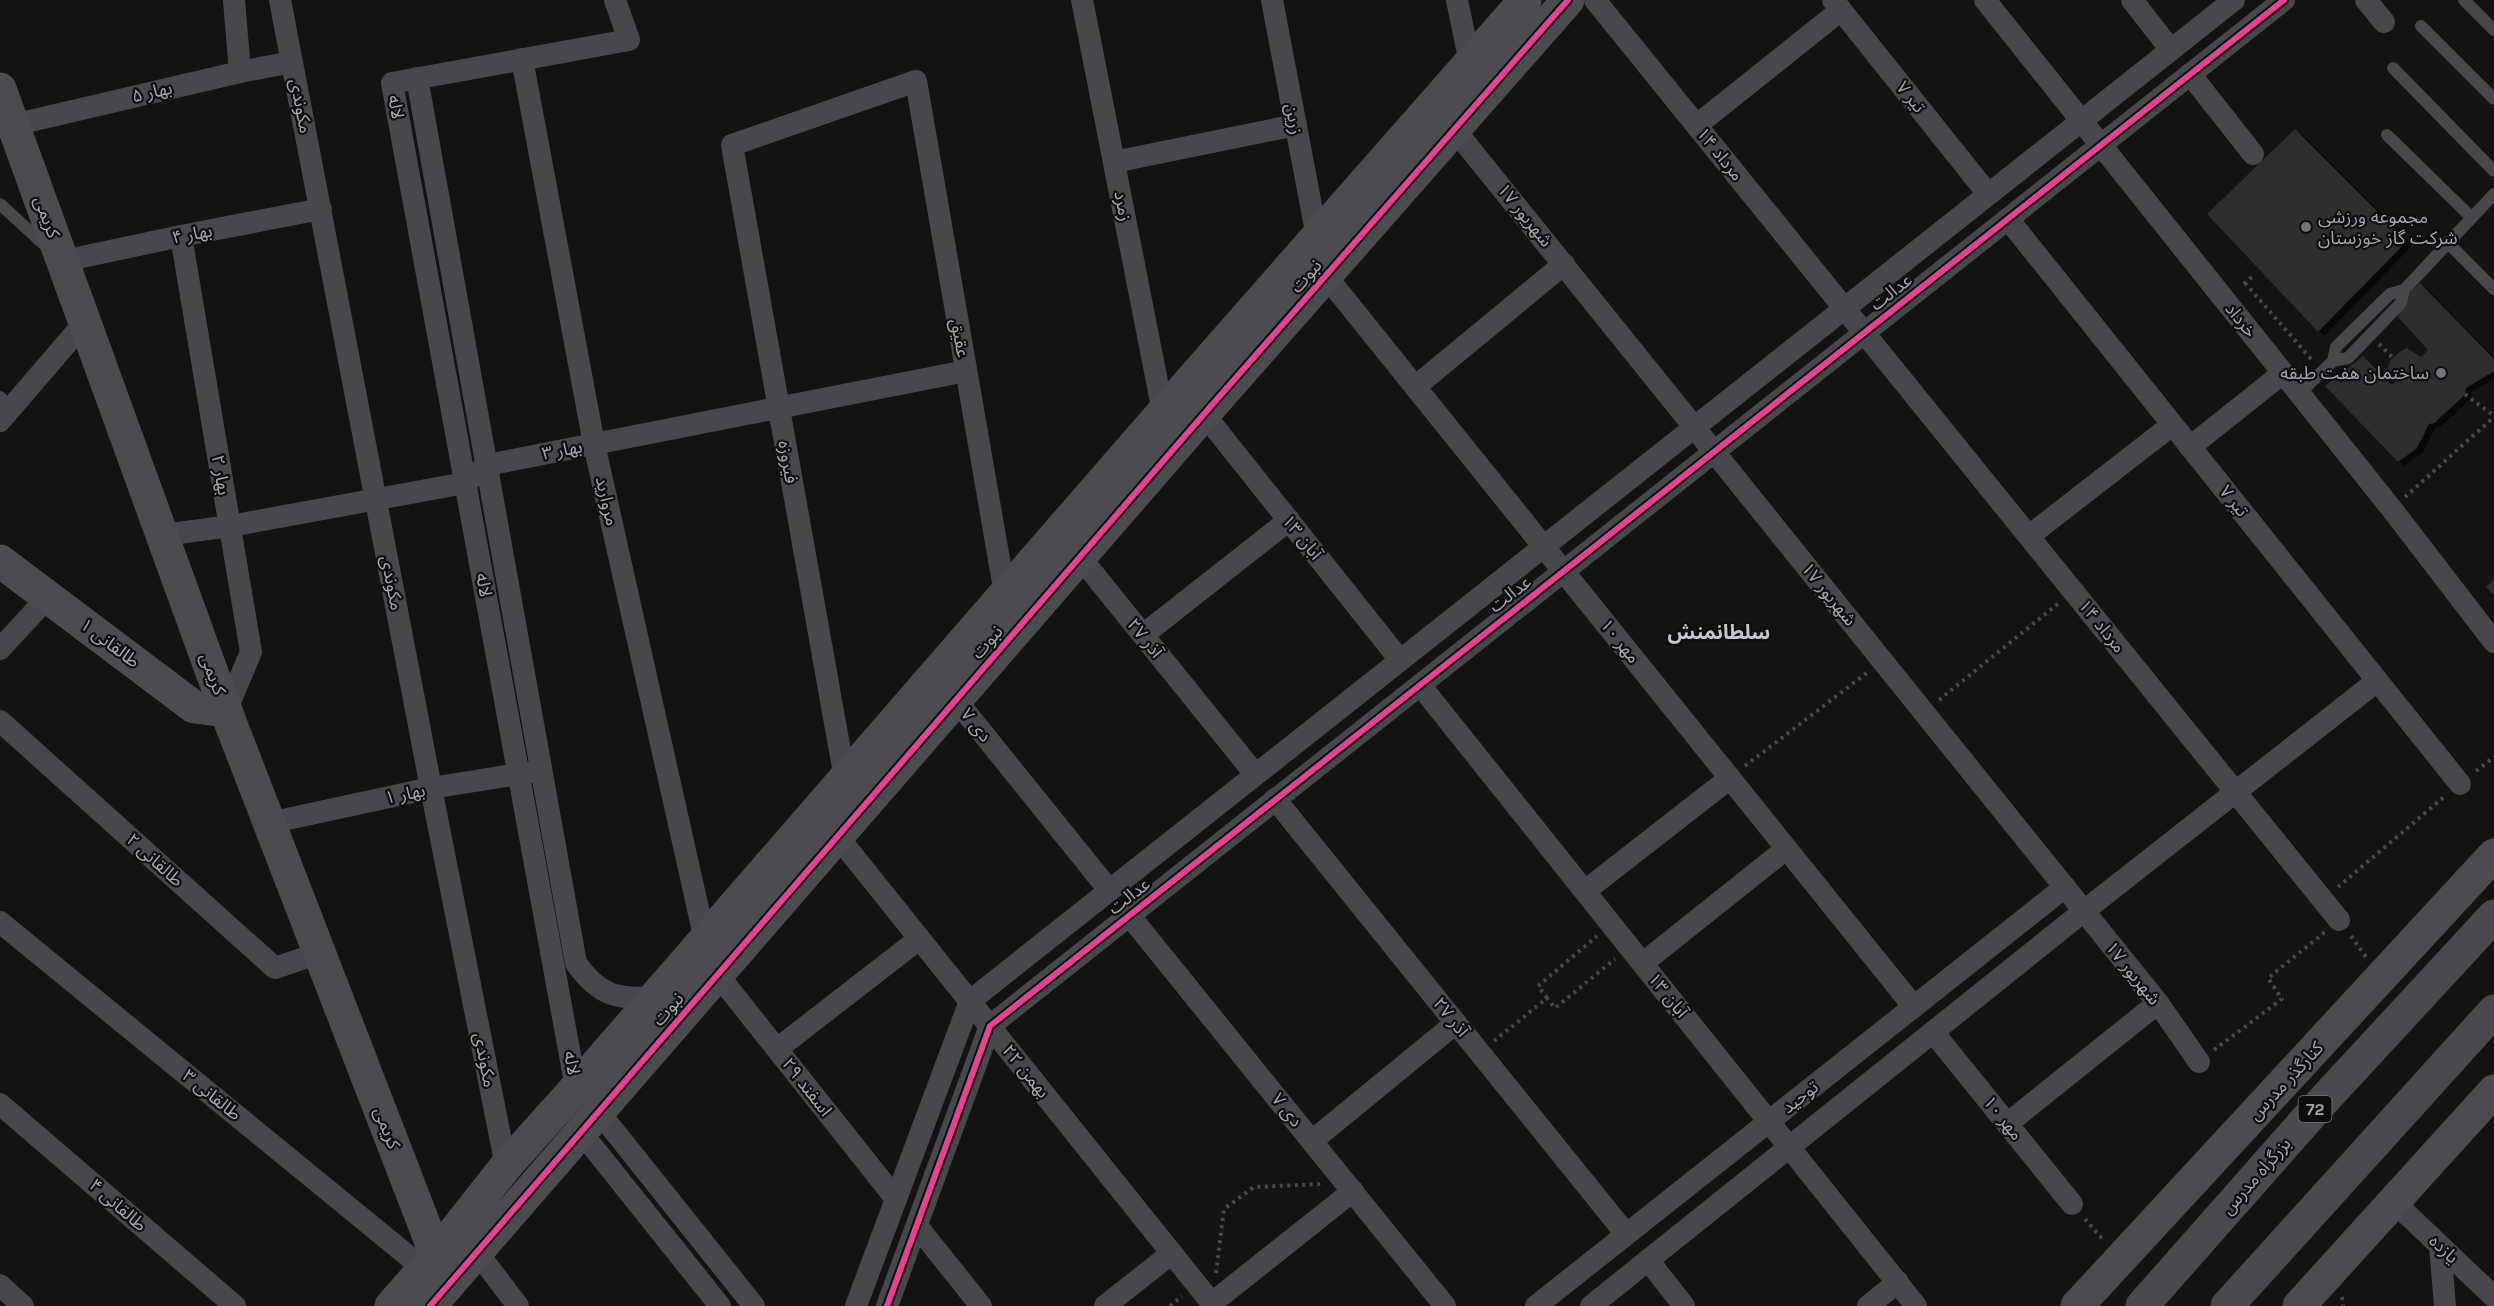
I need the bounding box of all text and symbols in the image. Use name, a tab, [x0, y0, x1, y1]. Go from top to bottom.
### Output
street label: بهار ۵	[129, 76, 174, 107]
street label: ۷ تیر	[1892, 76, 1931, 117]
street label: مکوندی	[285, 77, 318, 135]
street label: لاله	[383, 93, 410, 121]
street label: زرین	[1280, 101, 1309, 136]
street label: ۱۴ مرداد	[1692, 122, 1749, 185]
street label: ۱۷ شهریور	[1493, 178, 1558, 251]
street label: زمرد	[1109, 189, 1138, 223]
street label: کریمی	[29, 193, 66, 242]
place label: مجموعه ورزشی شرکت گاز خوزستان	[2318, 205, 2458, 249]
street label: بهار ۴	[170, 218, 214, 249]
marker: مجموعه ورزشی شرکت گاز خوزستان	[2299, 220, 2313, 234]
street label: نبوت	[1285, 254, 1327, 297]
street label: عدالت	[1865, 268, 1916, 315]
street label: خرداد	[2220, 297, 2262, 342]
street label: عقیق	[946, 317, 975, 359]
place label: ساختمان هفت طبقه	[2280, 361, 2429, 384]
marker: ساختمان هفت طبقه	[2434, 366, 2448, 380]
street label: بهار ۳	[540, 434, 584, 465]
street label: فیروزه	[773, 439, 804, 485]
street label: بهار ۲	[207, 453, 236, 497]
street label: مروارید	[591, 474, 624, 528]
street label: ۷ تیر	[2215, 480, 2254, 521]
street label: ۱۳ آبان	[1277, 509, 1328, 565]
street label: مکوندی	[376, 554, 409, 612]
street label: ۱۷ شهریور	[1797, 557, 1862, 630]
street label: عدالت	[1484, 570, 1535, 617]
street label: لاله	[471, 571, 498, 599]
street label: ۱۴ مرداد	[2074, 594, 2131, 657]
street label: طالقانی ۱	[76, 613, 145, 673]
street label: ۲۷ آذر	[1122, 613, 1169, 663]
street label: ۱۰ مهر	[1595, 614, 1645, 668]
district label: سلطانمنش	[1668, 619, 1770, 645]
street label: نبوت	[966, 620, 1008, 663]
street label: کریمی	[195, 650, 232, 699]
street label: ۷ دی	[956, 703, 997, 746]
street label: بهار ۱	[383, 778, 427, 809]
street label: طالقانی ۲	[122, 828, 189, 891]
street label: عدالت	[1103, 872, 1154, 919]
street label: ۱۷ شهریور	[2101, 936, 2166, 1009]
street label: ۱۳ آبان	[1643, 967, 1694, 1023]
street label: نبوت	[647, 987, 689, 1030]
street label: ۲۷ آذر	[1428, 992, 1475, 1042]
street label: مکوندی	[469, 1031, 502, 1089]
street label: کنارگذر مدرس	[2243, 1036, 2328, 1125]
street label: ۲۲ بهمن	[998, 1039, 1055, 1102]
street label: لاله	[559, 1049, 586, 1077]
street label: ۲۹ اسفند	[777, 1053, 837, 1121]
street label: طالقانی ۳	[178, 1064, 246, 1125]
street label: توحید	[1777, 1075, 1823, 1118]
street label: ۷ دی	[1267, 1088, 1308, 1131]
street label: ۱۰ مهر	[1978, 1091, 2028, 1145]
road number: 72	[2298, 1096, 2332, 1122]
street label: کریمی	[369, 1104, 406, 1153]
street label: بزرگراه مدرس	[2216, 1132, 2295, 1219]
street label: طالقانی ۴	[85, 1173, 152, 1236]
street label: یازده	[2425, 1229, 2464, 1268]

